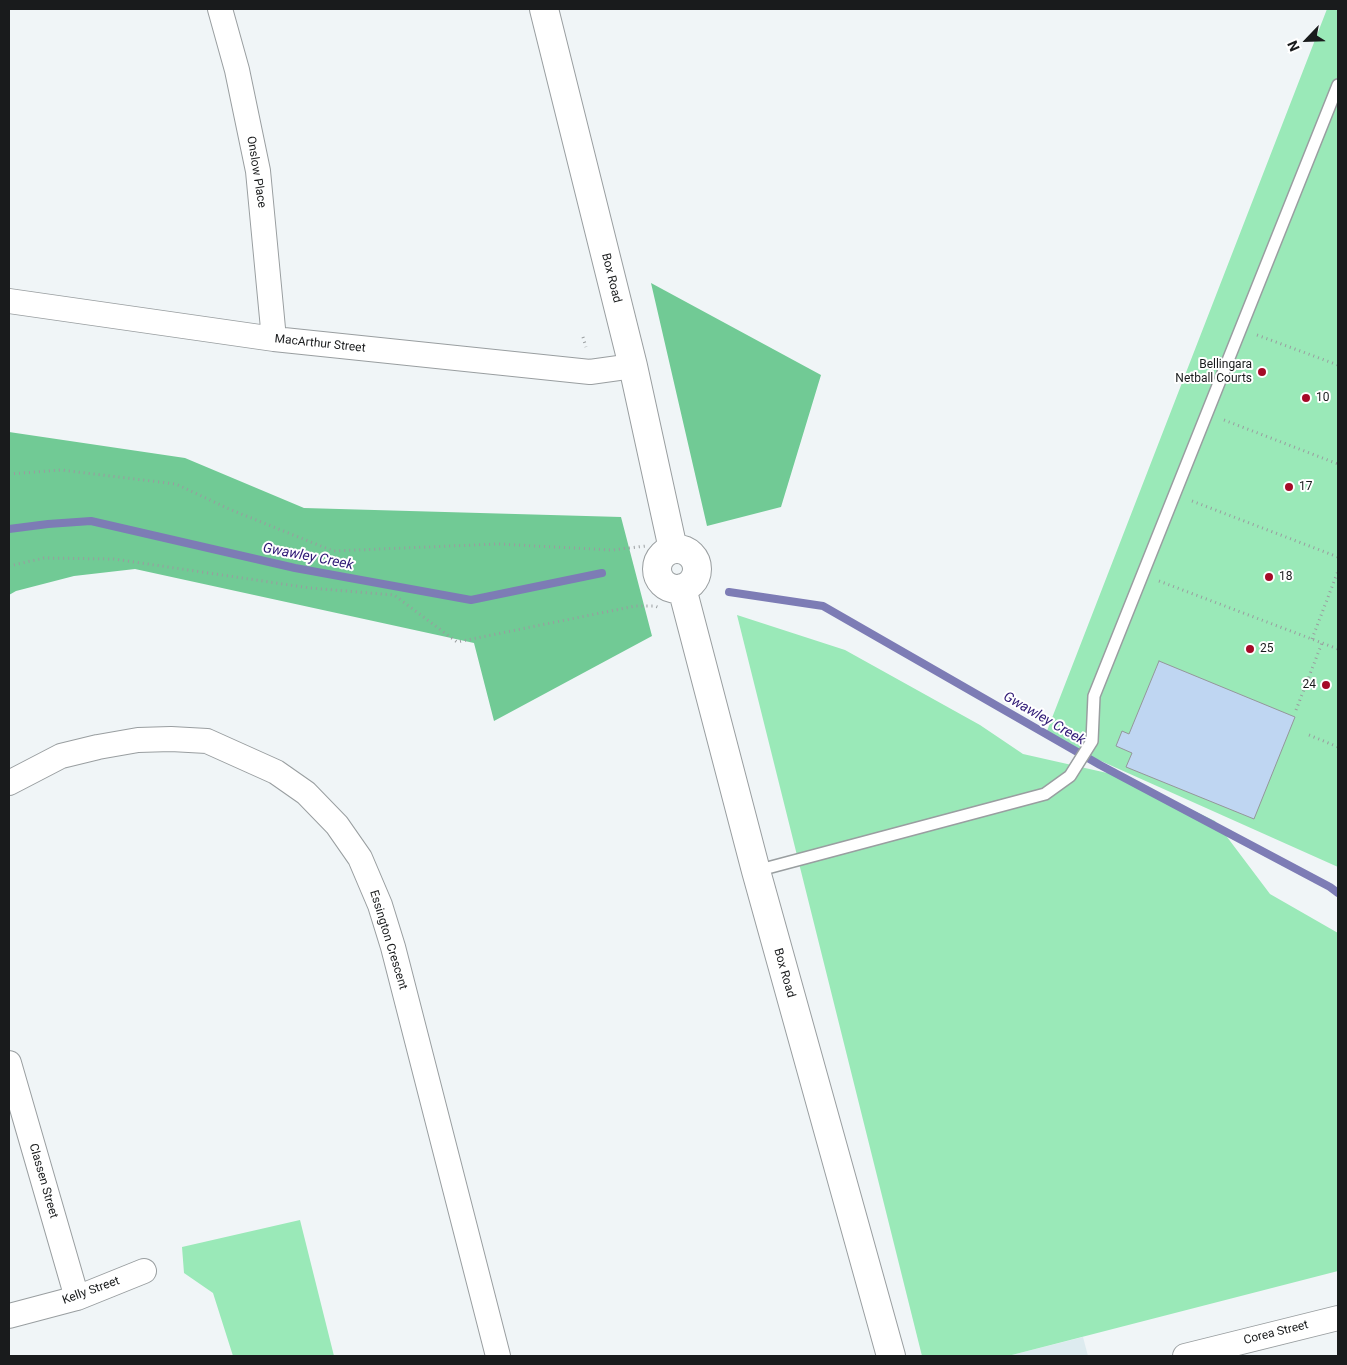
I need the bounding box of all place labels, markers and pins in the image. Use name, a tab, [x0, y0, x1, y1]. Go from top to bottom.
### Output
place label: Bellingara Netball Courts	[1175, 358, 1252, 386]
marker: Bellingara Netball Courts	[1256, 366, 1268, 378]
place label: 10	[1316, 391, 1329, 405]
marker: 10	[1300, 392, 1312, 404]
place label: 17	[1299, 480, 1312, 494]
marker: 17	[1283, 481, 1295, 493]
place label: 18	[1279, 570, 1292, 584]
marker: 18	[1263, 571, 1275, 583]
place label: 25	[1260, 642, 1273, 656]
marker: 25	[1244, 643, 1256, 655]
place label: 24	[1303, 678, 1316, 692]
marker: 24	[1320, 679, 1332, 691]

